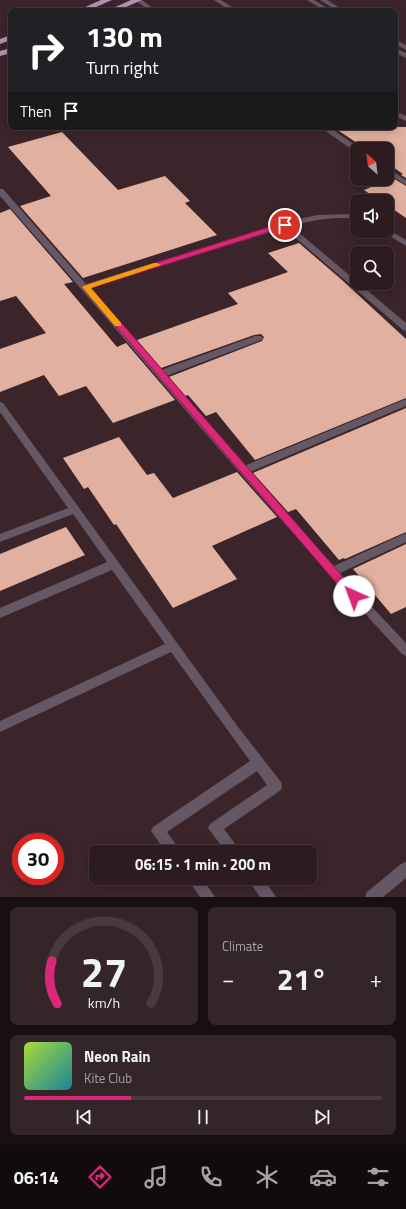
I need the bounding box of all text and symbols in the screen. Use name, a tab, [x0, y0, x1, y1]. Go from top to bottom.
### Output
text: 130 m	[86, 15, 163, 58]
icon: right	[20, 24, 72, 76]
text: Turn right	[86, 54, 159, 81]
text: Then	[20, 100, 52, 123]
icon: arrive	[60, 100, 82, 122]
north arrow	[350, 142, 394, 186]
map controls	[350, 142, 394, 290]
button: sound	[350, 194, 394, 238]
pin	[268, 208, 302, 242]
icon: arrive	[274, 214, 296, 236]
button: search	[350, 246, 394, 290]
position arrow	[333, 575, 375, 617]
speed limit sign: 30	[12, 833, 64, 885]
text: 06:15 · 1 min · 200 m	[135, 853, 271, 876]
text: Climate	[222, 936, 263, 956]
text: 27	[81, 940, 127, 1003]
text: 21°	[277, 956, 327, 1002]
text: −	[222, 962, 234, 996]
text: +	[370, 962, 382, 996]
text: km/h	[88, 992, 120, 1014]
text: Neon Rain	[84, 1045, 151, 1068]
text: Kite Club	[84, 1068, 132, 1088]
icon: previous	[73, 1106, 95, 1128]
icon: pause	[192, 1106, 214, 1128]
icon: next	[311, 1106, 333, 1128]
icon: directions	[86, 1163, 114, 1191]
icon: music	[142, 1163, 170, 1191]
icon: phone	[197, 1163, 225, 1191]
icon: climate	[253, 1163, 281, 1191]
icon: car	[309, 1163, 337, 1191]
icon: filters	[364, 1163, 392, 1191]
text: 06:14	[14, 1164, 59, 1191]

